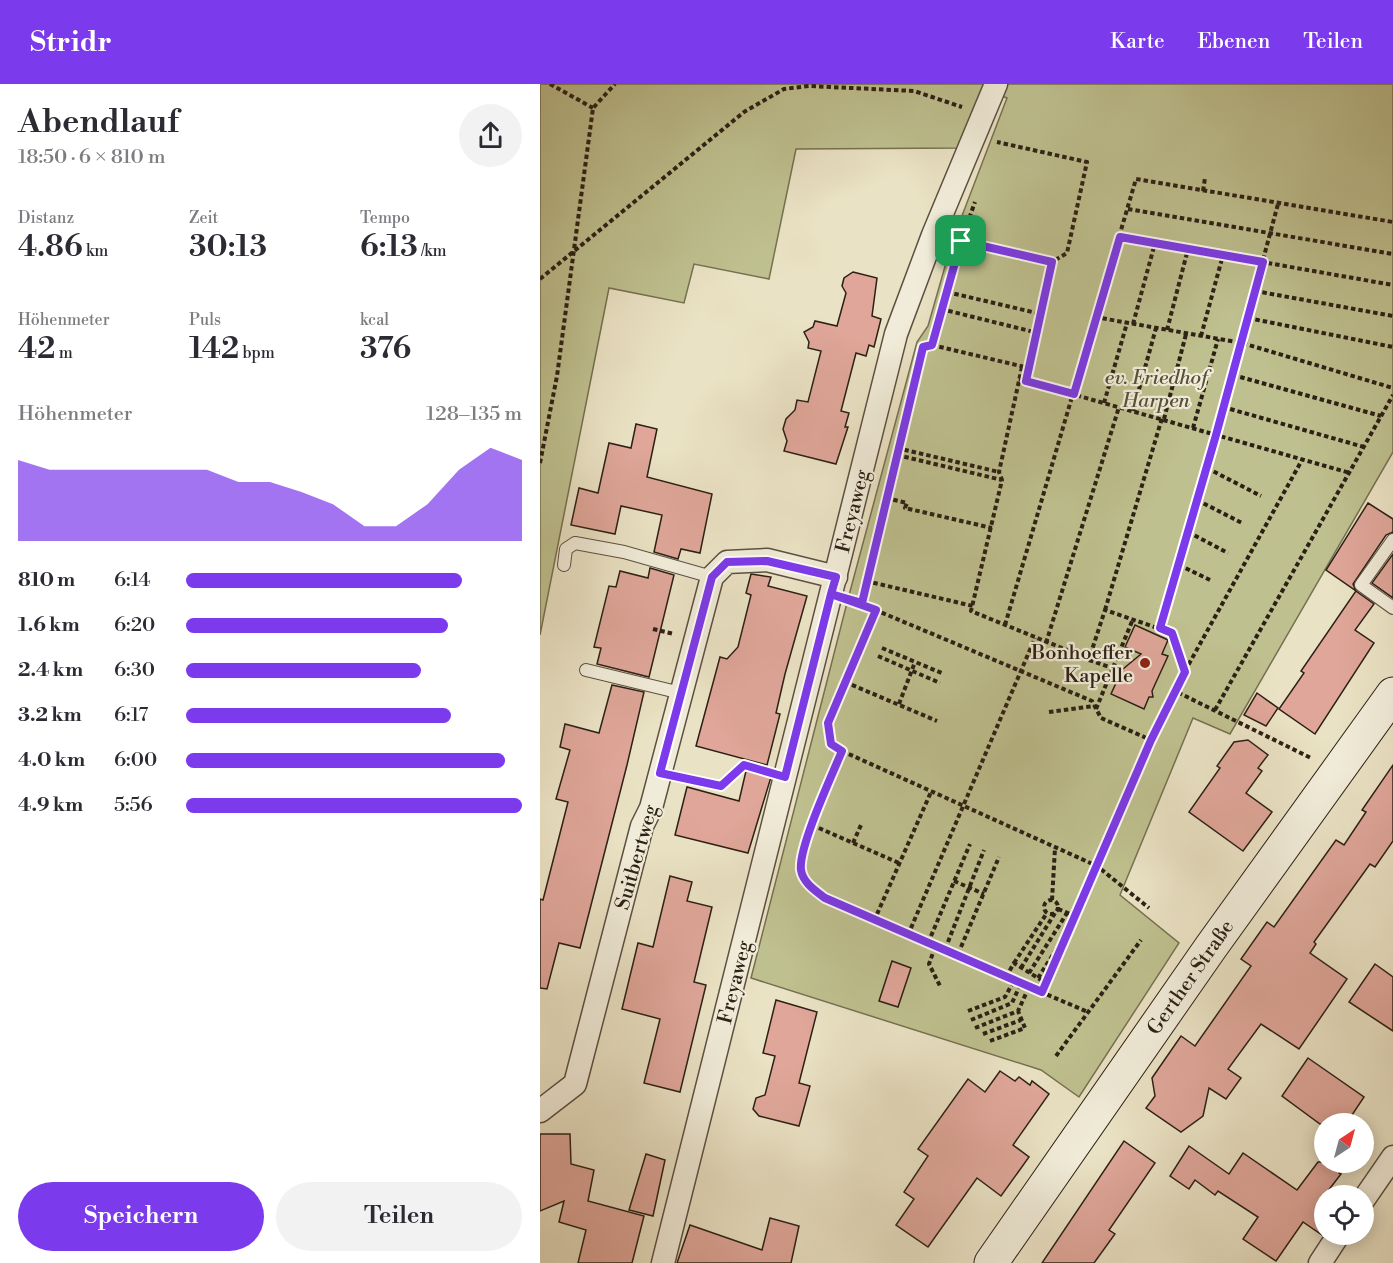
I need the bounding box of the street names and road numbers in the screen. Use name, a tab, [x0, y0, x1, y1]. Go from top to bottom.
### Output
street label: Freyaweg	[831, 466, 876, 556]
street label: Suitbertweg	[610, 801, 665, 913]
street label: Gerther Straße	[1142, 916, 1240, 1040]
street label: Freyaweg	[713, 937, 758, 1027]

